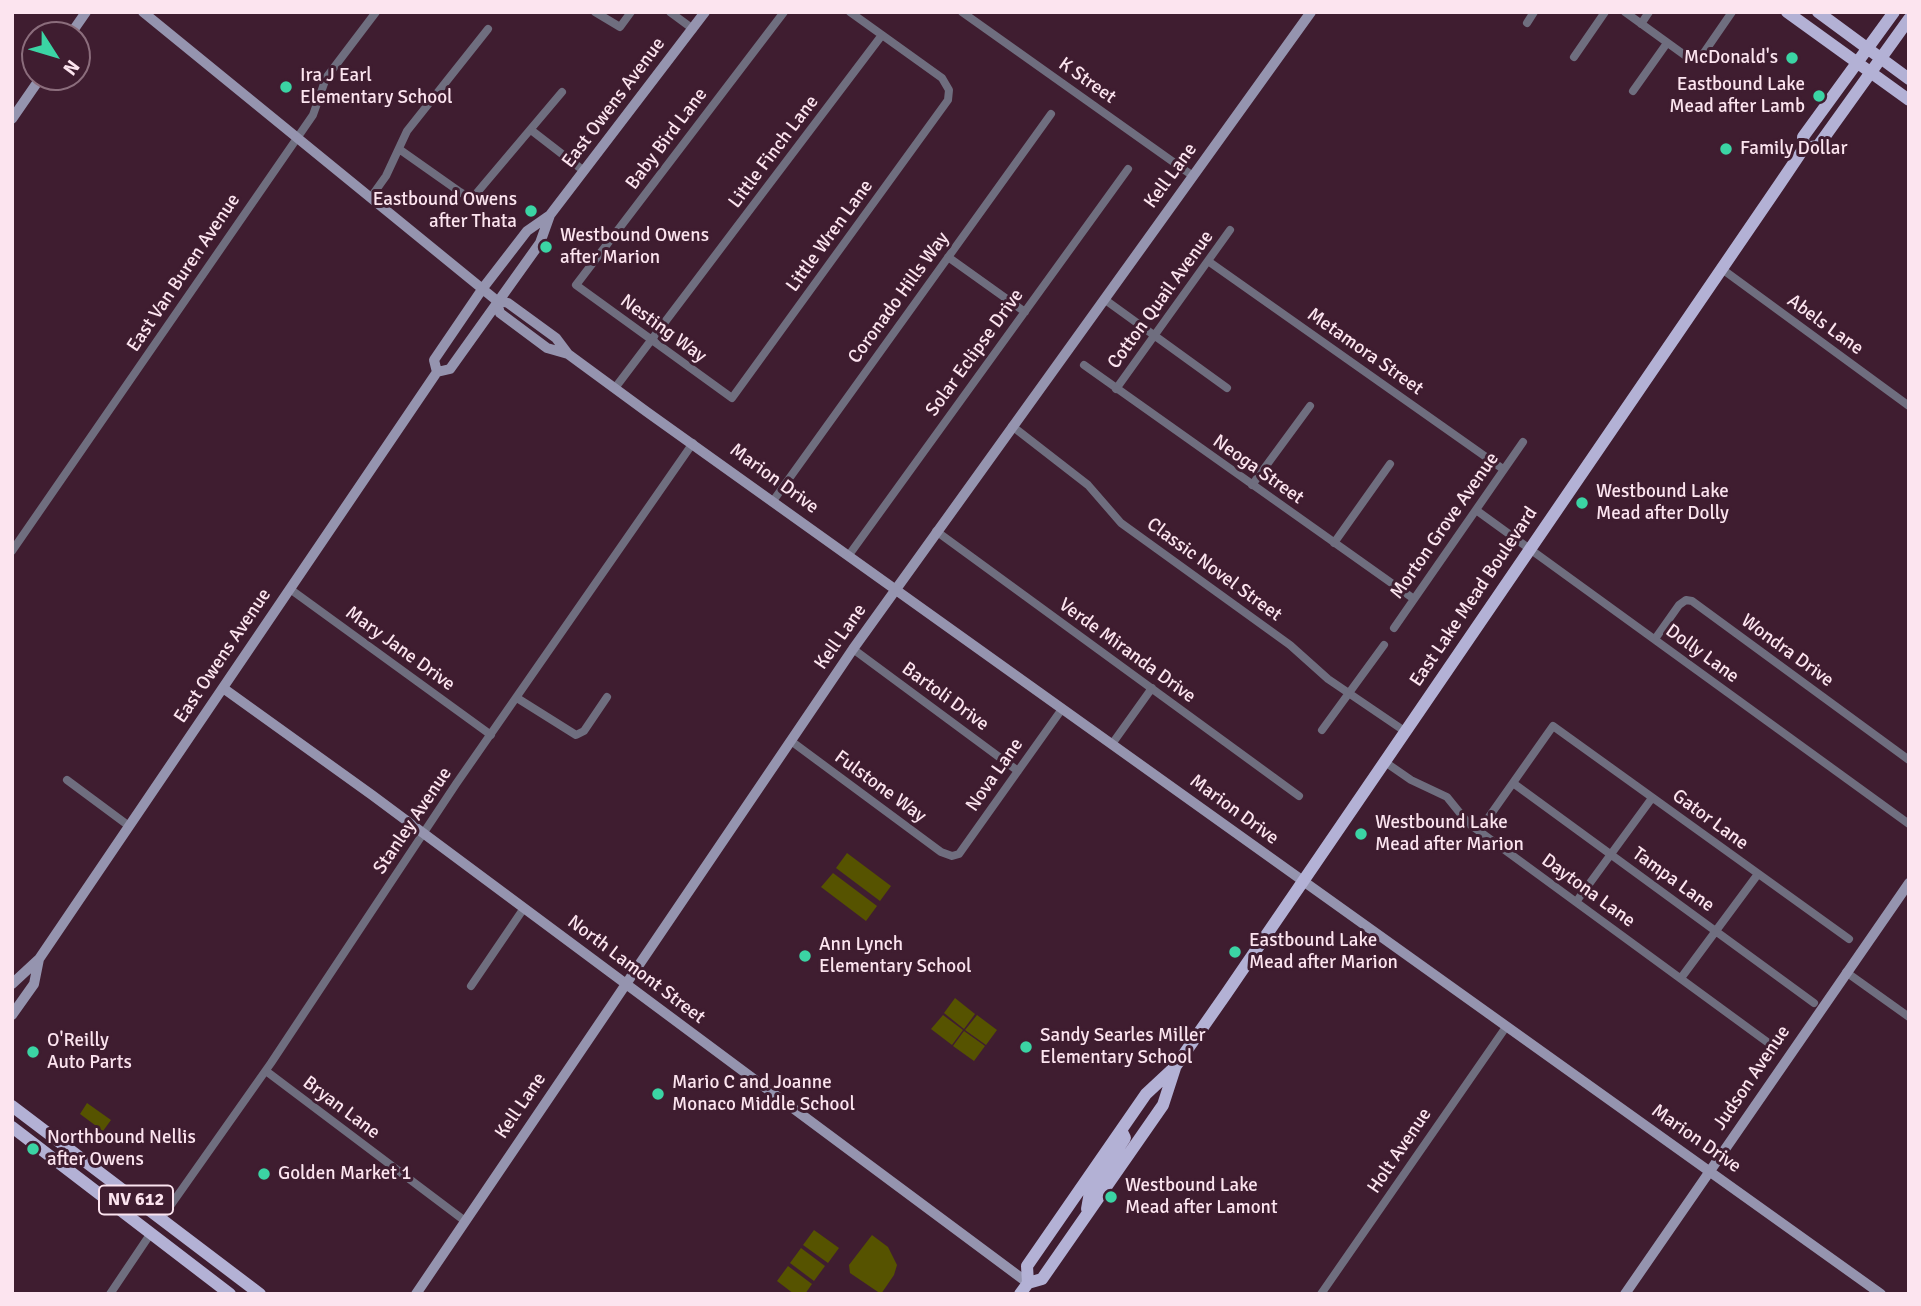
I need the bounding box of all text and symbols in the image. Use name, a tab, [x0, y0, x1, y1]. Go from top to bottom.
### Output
north arrow	[21, 21, 91, 91]
street label: East Owens Avenue	[558, 33, 670, 173]
place label: McDonald's	[1684, 47, 1778, 69]
marker: McDonald's	[1784, 50, 1800, 66]
street label: K Street	[1054, 53, 1120, 109]
text: N	[58, 55, 85, 80]
place label: Ira J Earl Elementary School	[300, 65, 453, 109]
place label: Eastbound Lake Mead after Lamb	[1669, 74, 1805, 118]
marker: Ira J Earl Elementary School	[278, 79, 294, 95]
street label: Baby Bird Lane	[621, 84, 713, 194]
marker: Eastbound Lake Mead after Lamb	[1811, 88, 1827, 104]
street label: Little Finch Lane	[724, 91, 824, 213]
place label: Family Dollar	[1740, 138, 1847, 160]
street label: Kell Lane	[1140, 139, 1202, 213]
marker: Family Dollar	[1718, 141, 1734, 157]
street label: Little Wren Lane	[782, 176, 878, 296]
place label: Eastbound Owens after Thata	[373, 189, 517, 233]
street label: East Van Buren Avenue	[123, 190, 245, 356]
marker: Eastbound Owens after Thata	[523, 203, 539, 219]
place label: Westbound Owens after Marion	[560, 225, 709, 269]
street label: Cotton Quail Avenue	[1103, 226, 1219, 374]
street label: Coronado Hills Way	[844, 228, 954, 368]
marker: Westbound Owens after Marion	[538, 239, 554, 255]
street label: Solar Eclipse Drive	[921, 285, 1029, 421]
street label: Nesting Way	[615, 290, 711, 368]
street label: Abels Lane	[1783, 290, 1867, 360]
street label: Metamora Street	[1303, 304, 1427, 400]
street label: Neoga Street	[1208, 430, 1308, 510]
street label: Marion Drive	[725, 439, 823, 519]
street label: Morton Grove Avenue	[1386, 448, 1504, 604]
place label: Westbound Lake Mead after Dolly	[1596, 481, 1729, 525]
marker: Westbound Lake Mead after Dolly	[1574, 495, 1590, 511]
street label: East Lake Mead Boulevard	[1405, 503, 1543, 691]
street label: Classic Novel Street	[1142, 513, 1286, 627]
street label: East Owens Avenue	[170, 584, 276, 728]
street label: Verde Miranda Drive	[1054, 594, 1200, 708]
street label: Kell Lane	[810, 600, 872, 674]
street label: Mary Jane Drive	[341, 602, 459, 696]
street label: Wondra Drive	[1736, 610, 1838, 692]
street label: Dolly Lane	[1661, 620, 1743, 688]
street label: Bartoli Drive	[897, 658, 993, 736]
street label: Nova Lane	[961, 734, 1029, 816]
street label: Fulstone Way	[830, 746, 930, 828]
street label: Stanley Avenue	[369, 763, 457, 879]
street label: Marion Drive	[1185, 770, 1283, 850]
street label: Gator Lane	[1668, 785, 1752, 855]
place label: Westbound Lake Mead after Marion	[1375, 812, 1524, 856]
marker: Westbound Lake Mead after Marion	[1353, 826, 1369, 842]
street label: Tampa Lane	[1628, 843, 1718, 917]
street label: Daytona Lane	[1537, 849, 1639, 933]
street label: North Lamont Street	[563, 911, 709, 1029]
place label: Eastbound Lake Mead after Marion	[1249, 930, 1398, 974]
place label: Ann Lynch Elementary School	[819, 934, 972, 978]
marker: Eastbound Lake Mead after Marion	[1227, 944, 1243, 960]
marker: Ann Lynch Elementary School	[797, 948, 813, 964]
street label: Judson Avenue	[1709, 1021, 1795, 1135]
place label: Sandy Searles Miller Elementary School	[1040, 1025, 1206, 1069]
place label: O'Reilly Auto Parts	[47, 1030, 132, 1074]
marker: Sandy Searles Miller Elementary School	[1018, 1039, 1034, 1055]
marker: O'Reilly Auto Parts	[25, 1044, 41, 1060]
street label: Kell Lane	[491, 1069, 551, 1143]
street label: Bryan Lane	[298, 1072, 384, 1144]
place label: Mario C and Joanne Monaco Middle School	[672, 1072, 855, 1116]
marker: Mario C and Joanne Monaco Middle School	[650, 1086, 666, 1102]
street label: Marion Drive	[1647, 1100, 1745, 1178]
street label: Holt Avenue	[1363, 1104, 1437, 1198]
place label: Northbound Nellis after Owens	[47, 1127, 196, 1171]
marker: Northbound Nellis after Owens	[25, 1141, 41, 1157]
place label: Golden Market 1	[278, 1163, 411, 1185]
marker: Golden Market 1	[256, 1166, 272, 1182]
place label: Westbound Lake Mead after Lamont	[1125, 1175, 1278, 1219]
road number: NV 612	[99, 1185, 173, 1214]
marker: Westbound Lake Mead after Lamont	[1103, 1189, 1119, 1205]

